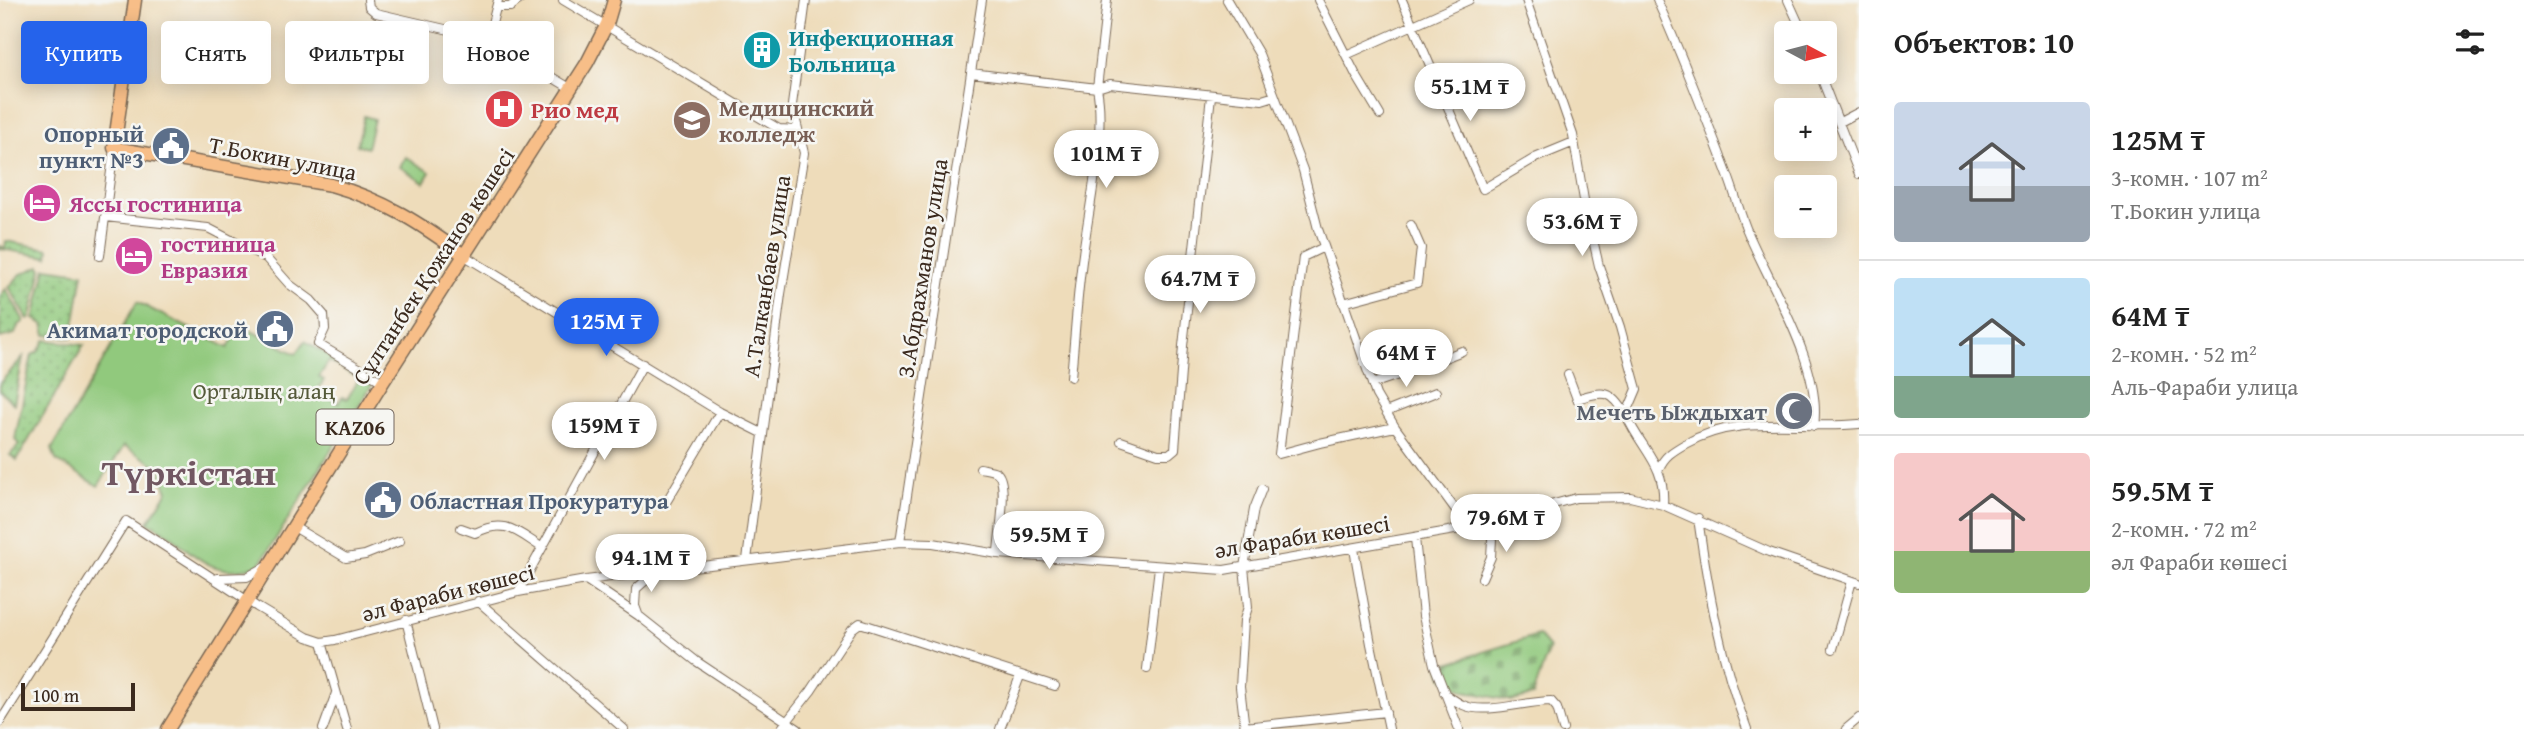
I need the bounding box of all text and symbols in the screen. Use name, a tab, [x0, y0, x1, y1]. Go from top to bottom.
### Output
text: Объектов: 10	[1894, 20, 2074, 64]
chip: Купить	[21, 21, 147, 84]
chip: Снять	[161, 21, 271, 84]
chip: Фильтры	[285, 21, 429, 84]
chip: Новое	[443, 21, 554, 84]
place label: Инфекционная Больница	[789, 21, 954, 80]
north arrow	[1774, 21, 1838, 84]
map controls	[1774, 21, 1837, 238]
icon: filters	[2451, 23, 2489, 61]
building icon: Инфекционная Больница	[741, 29, 783, 71]
pin: 55.1M ₸	[1405, 64, 1535, 123]
text: 55.1M ₸	[1430, 69, 1510, 102]
hospital icon: Рио мед	[483, 88, 525, 130]
place label: Медицинский колледж	[719, 91, 874, 150]
place label: Рио мед	[531, 93, 619, 126]
button: +	[1774, 98, 1837, 161]
school or university icon: Медицинский колледж	[671, 99, 713, 141]
place label: Опорный пункт №3	[39, 117, 144, 176]
text: 125M ₸	[2111, 117, 2206, 161]
public building icon: Опорный пункт №3	[150, 125, 192, 167]
street label: Т.Бокин улица	[206, 128, 360, 188]
pin: 101M ₸	[1049, 130, 1163, 190]
icon: home	[1950, 130, 2034, 214]
text: 101M ₸	[1070, 136, 1142, 169]
street label: Сұлтанбек Қожанов көшесі	[344, 141, 522, 391]
street label: З.Абдрахманов улица	[888, 156, 956, 380]
text: 3-комн. · 107 m²	[2111, 161, 2268, 194]
street label: А.Талканбаев улица	[734, 173, 798, 379]
button: −	[1774, 175, 1837, 238]
hotel icon: Яссы гостиница	[21, 182, 63, 224]
place label: Яссы гостиница	[68, 187, 242, 220]
text: Т.Бокин улица	[2111, 194, 2260, 227]
pin: 53.6M ₸	[1517, 198, 1647, 258]
text: 53.6M ₸	[1542, 204, 1622, 237]
place label: гостиница Евразия	[161, 227, 276, 286]
hotel icon: гостиница Евразия	[113, 235, 155, 277]
pin: 64.7M ₸	[1135, 256, 1265, 315]
text: 64.7M ₸	[1160, 261, 1240, 294]
text: 64M ₸	[2111, 293, 2190, 337]
pin: 125M ₸	[549, 298, 663, 358]
text: 125M ₸	[570, 304, 642, 337]
icon: home	[1950, 306, 2034, 390]
public building icon: Акимат городской	[254, 308, 296, 350]
place label: Акимат городской	[47, 313, 248, 346]
pin: 64M ₸	[1357, 330, 1455, 389]
text: 64M ₸	[1376, 335, 1436, 368]
text: 2-комн. · 52 m²	[2111, 337, 2257, 370]
text: Аль-Фараби улица	[2111, 370, 2298, 403]
park label: Орталық алаң	[193, 374, 336, 407]
mosque icon: Мечеть Ыждыхат	[1773, 390, 1815, 432]
place label: Мечеть Ыждыхат	[1576, 395, 1768, 428]
pin: 159M ₸	[547, 402, 661, 462]
text: 159M ₸	[568, 408, 640, 441]
road number: KАZ06	[316, 410, 394, 444]
district label: Түркістан	[102, 444, 276, 499]
text: 59.5M ₸	[2111, 468, 2214, 512]
public building icon: Областная Прокуратура	[362, 479, 404, 521]
icon: home	[1950, 481, 2034, 565]
place label: Областная Прокуратура	[410, 484, 669, 517]
pin: 79.6M ₸	[1441, 494, 1571, 554]
text: 79.6M ₸	[1466, 500, 1546, 533]
street label: әл Фараби көшесі	[1212, 506, 1392, 566]
pin: 59.5M ₸	[984, 512, 1114, 571]
text: 2-комн. · 72 m²	[2111, 512, 2257, 545]
text: 59.5M ₸	[1009, 517, 1089, 550]
pin: 94.1M ₸	[586, 534, 716, 594]
text: 94.1M ₸	[611, 540, 691, 573]
text: әл Фараби көшесі	[2111, 545, 2288, 578]
street label: әл Фараби көшесі	[358, 555, 538, 629]
scale bar	[21, 680, 135, 712]
text: 100 m	[32, 681, 79, 709]

